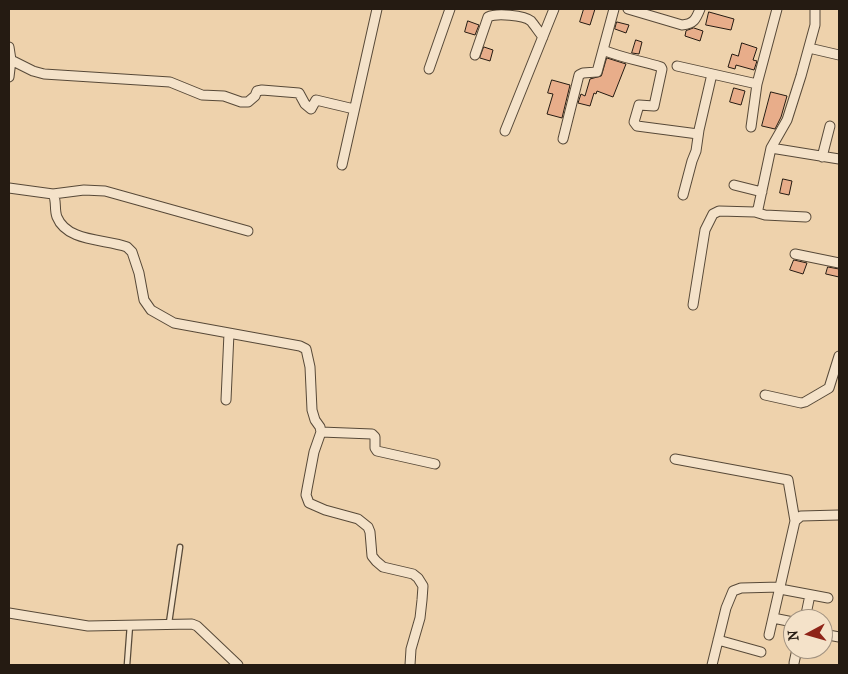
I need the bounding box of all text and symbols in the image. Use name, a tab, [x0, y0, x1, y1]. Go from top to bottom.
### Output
north arrow	[783, 609, 833, 659]
text: N	[785, 629, 803, 642]

